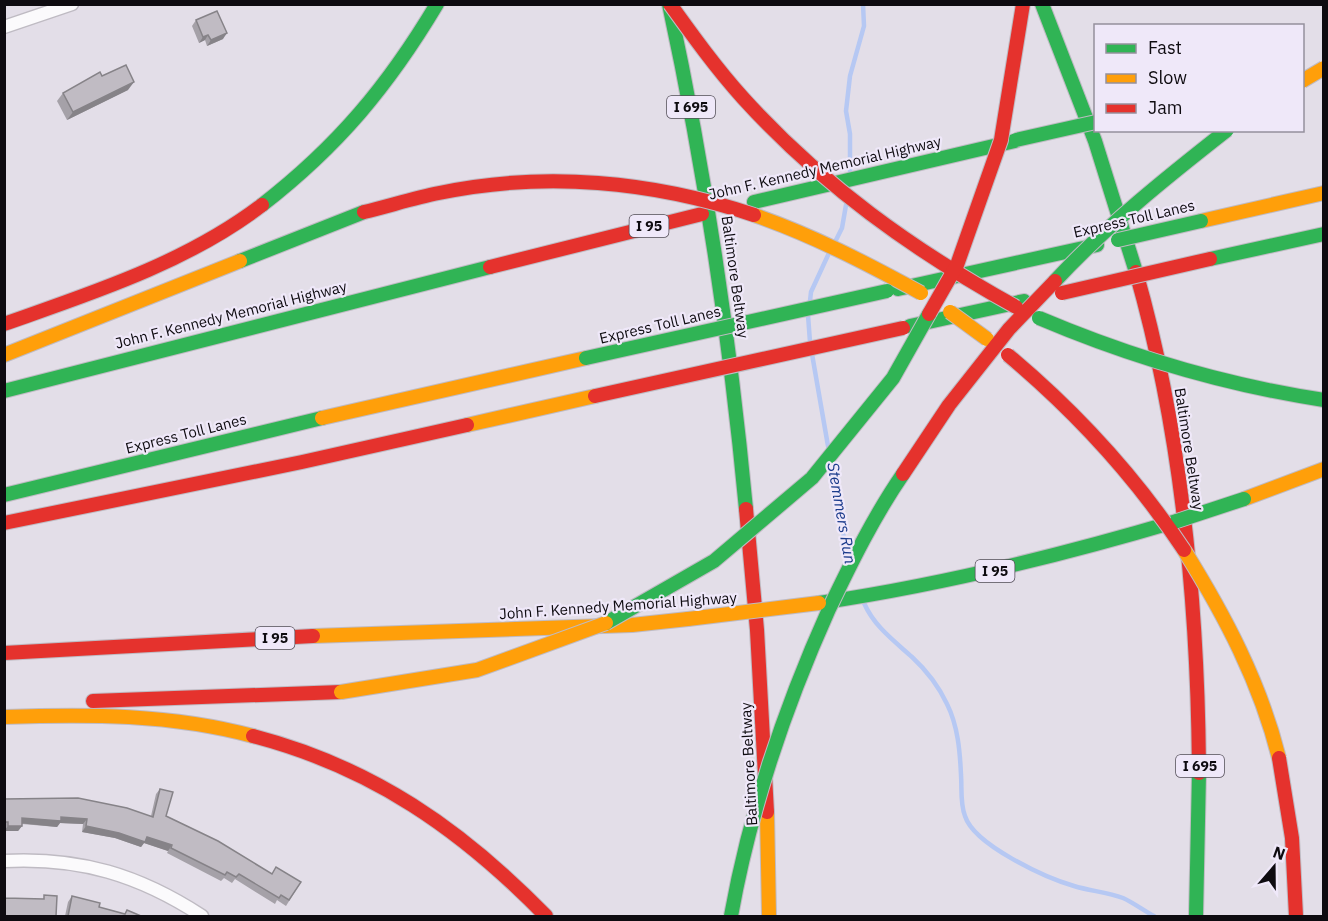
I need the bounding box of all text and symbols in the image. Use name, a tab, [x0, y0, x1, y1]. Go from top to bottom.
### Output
legend	[1094, 24, 1304, 132]
text: Fast	[1148, 36, 1182, 59]
text: Slow	[1148, 66, 1187, 89]
road number: I 695	[667, 96, 715, 118]
text: Jam	[1148, 96, 1183, 119]
street label: John F. Kennedy Memorial Highway	[707, 131, 944, 204]
street label: Express Toll Lanes	[1071, 195, 1196, 242]
street label: Baltimore Beltway	[717, 214, 754, 340]
road number: I 95	[630, 215, 668, 237]
street label: John F. Kennedy Memorial Highway	[113, 276, 349, 353]
street label: Express Toll Lanes	[597, 301, 722, 348]
street label: Baltimore Beltway	[1170, 386, 1209, 512]
street label: Express Toll Lanes	[123, 409, 248, 458]
water label: Stemmers Run	[823, 461, 861, 565]
road number: I 95	[976, 560, 1014, 582]
street label: John F. Kennedy Memorial Highway	[499, 588, 738, 623]
road number: I 95	[256, 627, 294, 649]
street label: Baltimore Beltway	[736, 701, 761, 826]
road number: I 695	[1176, 755, 1224, 777]
north arrow	[1244, 837, 1304, 897]
text: N	[1270, 842, 1288, 864]

